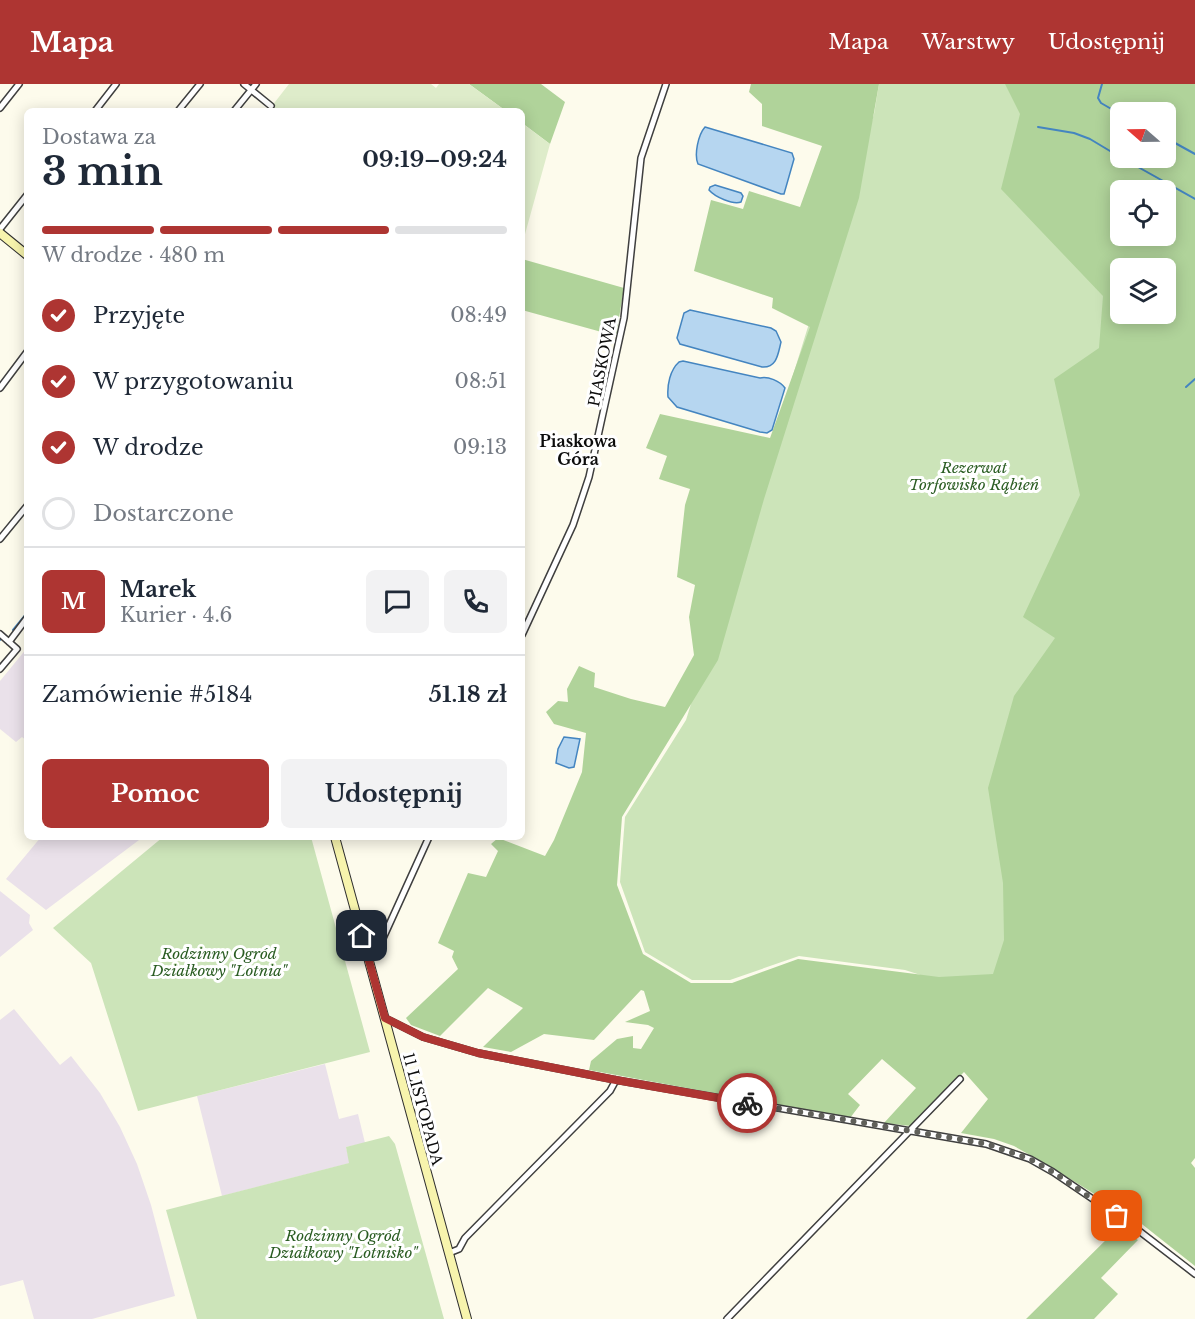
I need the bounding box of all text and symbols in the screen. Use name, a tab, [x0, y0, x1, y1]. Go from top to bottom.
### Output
text: Mapa	[30, 25, 114, 60]
text: Mapa	[828, 29, 889, 55]
text: Warstwy	[922, 29, 1015, 55]
text: Udostępnij	[1048, 29, 1165, 55]
north arrow	[1110, 102, 1176, 168]
map controls	[1110, 102, 1176, 324]
text: Dostawa za	[42, 125, 156, 149]
text: 09:19–09:24	[362, 146, 507, 173]
text: 3 min	[42, 147, 163, 196]
button: locate	[1110, 180, 1176, 246]
text: W drodze · 480 m	[42, 243, 225, 267]
button: layers	[1110, 258, 1176, 324]
icon: check	[42, 299, 75, 332]
text: Przyjęte	[93, 302, 185, 329]
text: 08:49	[450, 303, 507, 327]
street label: PIASKOWA	[584, 315, 620, 408]
icon: check	[42, 365, 75, 398]
text: W przygotowaniu	[93, 368, 294, 395]
text: 08:51	[455, 369, 507, 393]
icon: check	[42, 431, 75, 464]
district label: Piaskowa Góra	[539, 431, 617, 469]
text: W drodze	[93, 434, 204, 461]
text: 09:13	[453, 435, 507, 459]
park label: Rezerwat Torfowisko Rąbień	[909, 458, 1039, 494]
text: Dostarczone	[93, 500, 234, 527]
button: chat	[366, 570, 429, 633]
button: phone	[444, 570, 507, 633]
text: Marek	[120, 576, 196, 603]
text: M	[61, 588, 86, 615]
text: Kurier · 4.6	[120, 603, 232, 627]
text: Zamówienie #5184	[42, 681, 252, 708]
text: 51.18 zł	[429, 681, 507, 708]
button: Pomoc	[42, 759, 269, 828]
button: Udostępnij	[281, 759, 507, 828]
pin	[336, 910, 387, 961]
icon: home	[345, 919, 378, 952]
park label: Rodzinny Ogród Działkowy "Lotnia"	[150, 944, 289, 980]
street label: 11 LISTOPADA	[399, 1051, 447, 1168]
courier	[717, 1073, 777, 1133]
icon: bike	[731, 1087, 764, 1120]
pin	[1091, 1190, 1142, 1241]
icon: bag	[1100, 1199, 1133, 1232]
park label: Rodzinny Ogród Działkowy "Lotnisko"	[268, 1226, 419, 1262]

